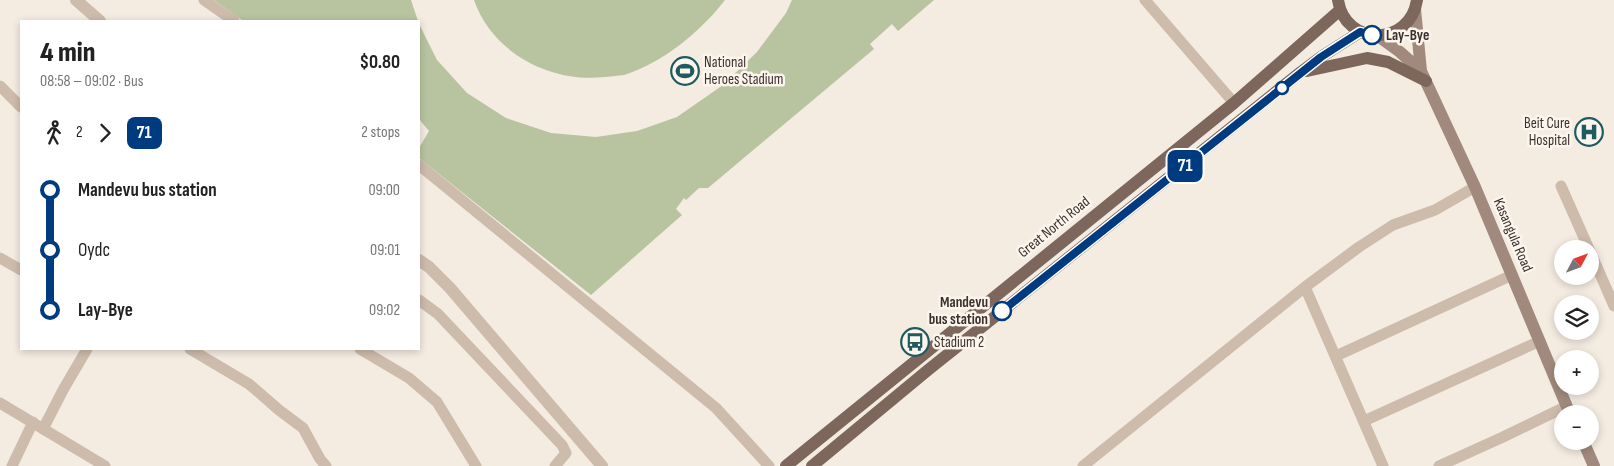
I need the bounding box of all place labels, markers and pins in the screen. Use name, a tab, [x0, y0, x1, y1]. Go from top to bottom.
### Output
marker: Lay-Bye	[1362, 25, 1382, 45]
place label: Lay-Bye	[1386, 26, 1429, 45]
place label: National Heroes Stadium	[704, 53, 783, 89]
sports icon: National Heroes Stadium	[670, 56, 700, 86]
unlabelled marker	[1275, 81, 1289, 95]
place label: Beit Cure Hospital	[1524, 114, 1570, 150]
hospital icon: Beit Cure Hospital	[1574, 117, 1604, 147]
place label: Mandevu bus station	[929, 293, 988, 329]
marker: Mandevu bus station	[992, 301, 1012, 321]
bus stop icon: Stadium 2	[900, 327, 930, 357]
place label: Stadium 2	[934, 333, 984, 352]

